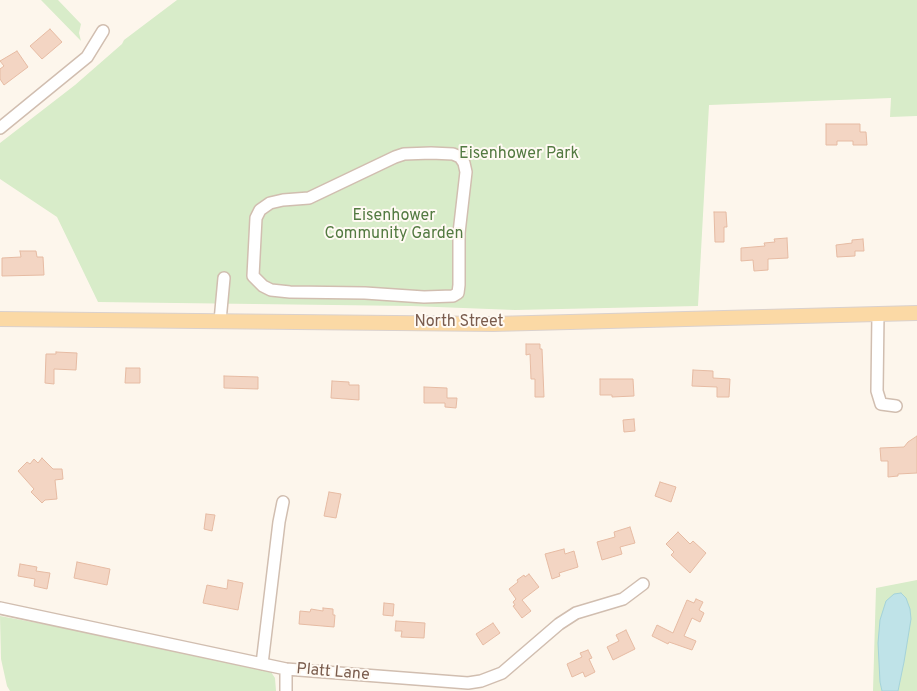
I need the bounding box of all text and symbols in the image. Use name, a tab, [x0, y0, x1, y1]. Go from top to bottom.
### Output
park label: Eisenhower Park	[459, 145, 579, 165]
park label: Eisenhower Community Garden	[325, 207, 463, 245]
street label: North Street	[414, 313, 504, 333]
street label: Platt Lane	[296, 660, 370, 686]

